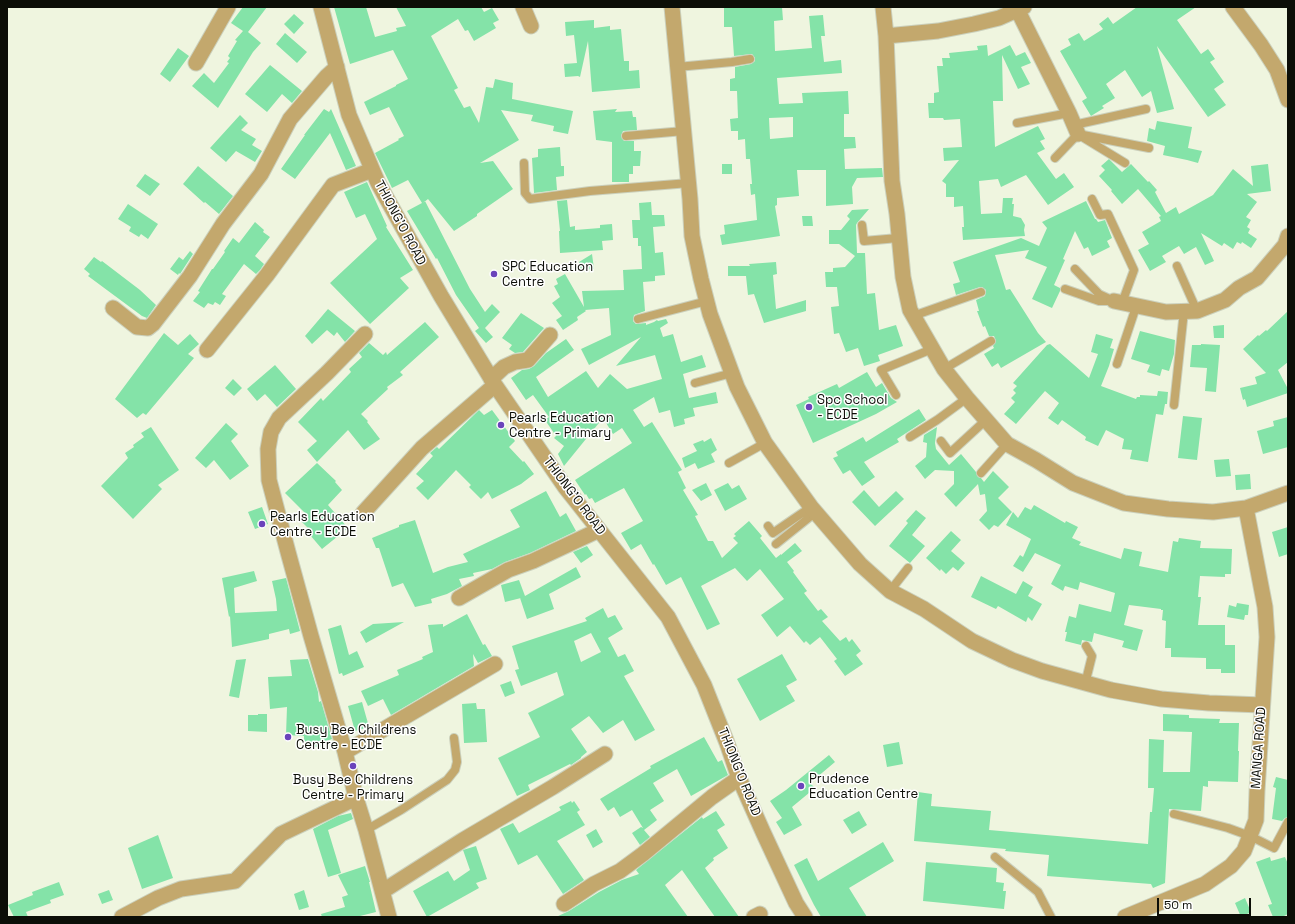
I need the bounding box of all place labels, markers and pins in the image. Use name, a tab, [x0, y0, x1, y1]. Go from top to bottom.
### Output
place label: SPC Education Centre	[502, 259, 593, 290]
marker: SPC Education Centre	[489, 269, 499, 279]
place label: Spc School - ECDE	[817, 392, 887, 423]
marker: Spc School - ECDE	[804, 402, 814, 412]
place label: Pearls Education Centre - Primary	[509, 410, 614, 441]
marker: Pearls Education Centre - Primary	[496, 420, 506, 430]
place label: Pearls Education Centre - ECDE	[270, 509, 375, 540]
marker: Pearls Education Centre - ECDE	[257, 519, 267, 529]
place label: Busy Bee Childrens Centre - ECDE	[296, 722, 416, 753]
marker: Busy Bee Childrens Centre - ECDE	[283, 732, 293, 742]
marker: Busy Bee Childrens Centre - Primary	[348, 761, 358, 771]
place label: Prudence Education Centre	[809, 771, 918, 802]
place label: Busy Bee Childrens Centre - Primary	[293, 772, 413, 803]
marker: Prudence Education Centre	[796, 781, 806, 791]

